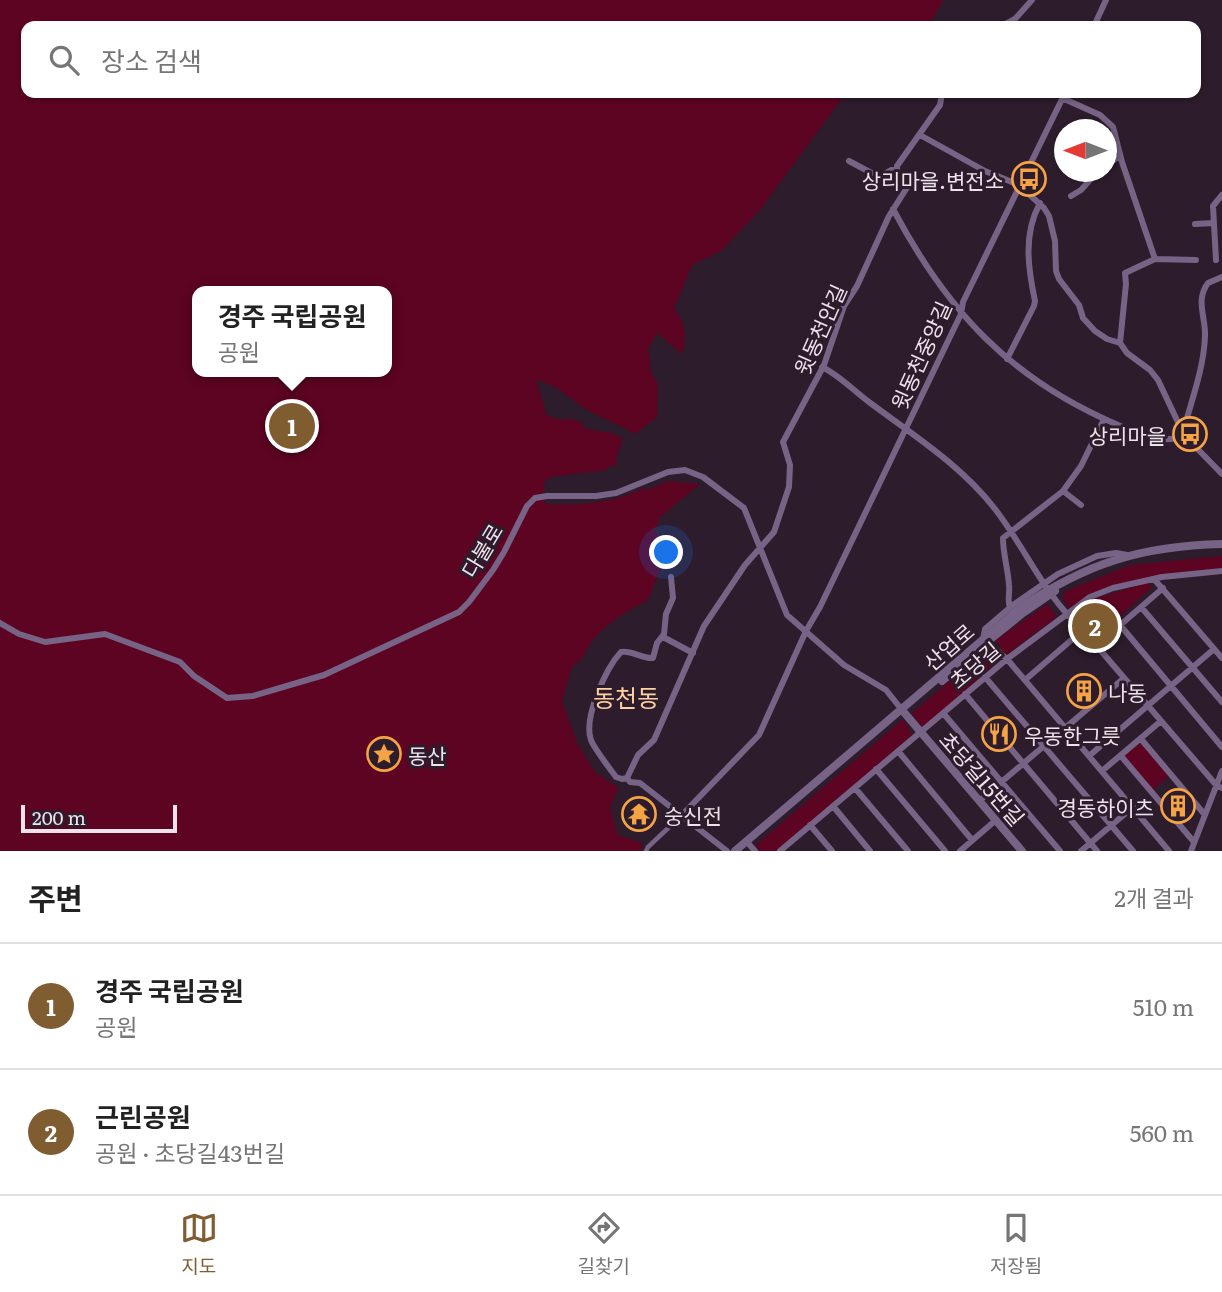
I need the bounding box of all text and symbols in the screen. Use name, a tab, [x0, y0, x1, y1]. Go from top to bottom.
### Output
search box	[21, 21, 1201, 98]
text: 장소 검색	[101, 40, 202, 79]
icon: search	[45, 41, 83, 79]
north arrow	[1054, 119, 1117, 182]
bus stop icon: 상리마을.변전소	[1010, 160, 1048, 198]
place label: 상리마을.변전소	[862, 164, 1004, 195]
street label: 윗동천안길	[785, 279, 853, 379]
popup	[192, 286, 392, 377]
text: 경주 국립공원	[218, 295, 366, 334]
street label: 윗동천중앙길	[882, 296, 958, 414]
text: 공원	[218, 334, 260, 368]
pin: 1	[269, 400, 315, 452]
bus stop icon: 상리마을	[1171, 415, 1209, 453]
place label: 상리마을	[1089, 419, 1166, 450]
street label: 다불로	[453, 517, 509, 583]
your location	[649, 535, 683, 569]
pin: 2	[1072, 600, 1118, 652]
street label: 산업로	[916, 615, 980, 677]
street label: 초당길	[942, 633, 1006, 695]
building icon: 나동	[1065, 672, 1103, 710]
place label: 나동	[1108, 676, 1147, 707]
district label: 동천동	[593, 679, 659, 714]
restaurant icon: 우동한그릇	[980, 715, 1018, 753]
place label: 우동한그릇	[1024, 719, 1121, 750]
street label: 초당길15번길	[933, 724, 1033, 832]
place icon: 동산	[365, 735, 403, 773]
place label: 동산	[408, 739, 447, 770]
building icon: 경동하이츠	[1159, 787, 1197, 825]
place label: 경동하이츠	[1057, 791, 1154, 822]
temple icon: 숭신전	[620, 795, 658, 833]
place label: 숭신전	[664, 799, 722, 830]
scale bar	[21, 802, 177, 834]
text: 200 m	[32, 803, 86, 831]
text: 주변	[28, 875, 83, 919]
text: 2개 결과	[1114, 880, 1194, 914]
text: 경주 국립공원	[95, 970, 244, 1009]
text: 1	[46, 989, 56, 1023]
text: 510 m	[1133, 989, 1194, 1023]
text: 공원	[95, 1009, 137, 1043]
text: 근린공원	[95, 1096, 191, 1135]
text: 2	[45, 1115, 57, 1149]
text: 560 m	[1130, 1115, 1194, 1149]
text: 공원 · 초당길43번길	[95, 1135, 285, 1169]
tab: 지도	[180, 1209, 218, 1279]
tab: 길찾기	[578, 1209, 630, 1279]
tab: 저장됨	[990, 1209, 1042, 1279]

